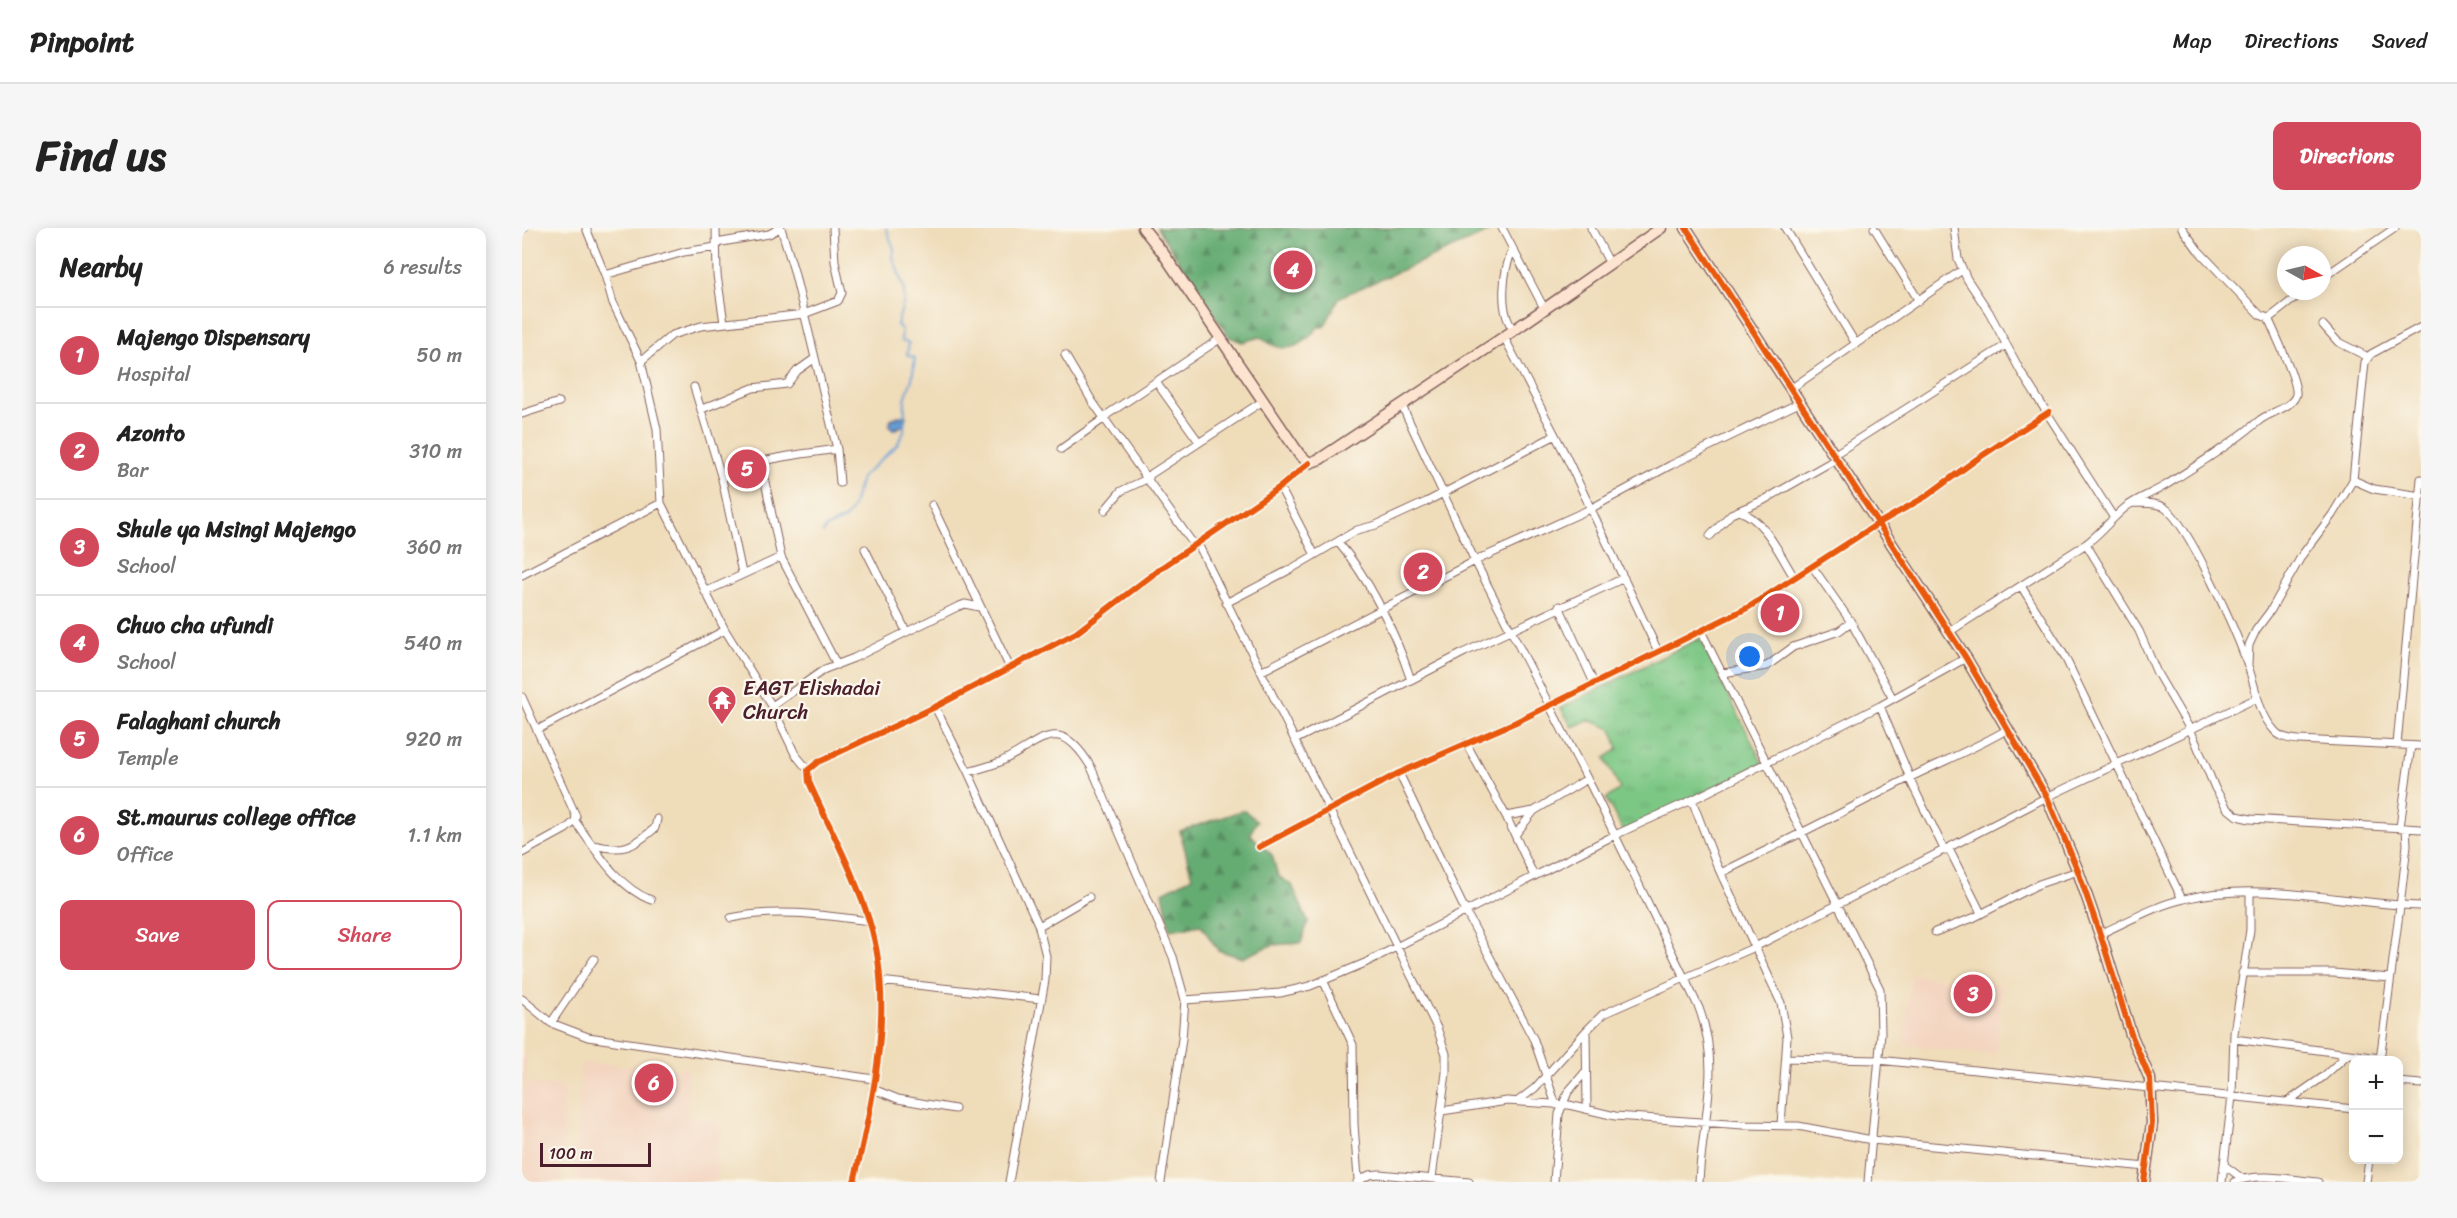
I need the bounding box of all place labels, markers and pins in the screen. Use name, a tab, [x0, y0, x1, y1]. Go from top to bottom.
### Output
pin: 4	[1274, 248, 1312, 292]
pin: 5	[728, 446, 766, 492]
pin: 2	[1404, 550, 1442, 594]
pin: 1	[1760, 590, 1800, 636]
place label: EAGT Elishadai Church	[743, 669, 881, 731]
temple icon: EAGT Elishadai Church	[706, 684, 738, 726]
pin: 3	[1954, 972, 1992, 1017]
pin: 6	[634, 1060, 674, 1106]

